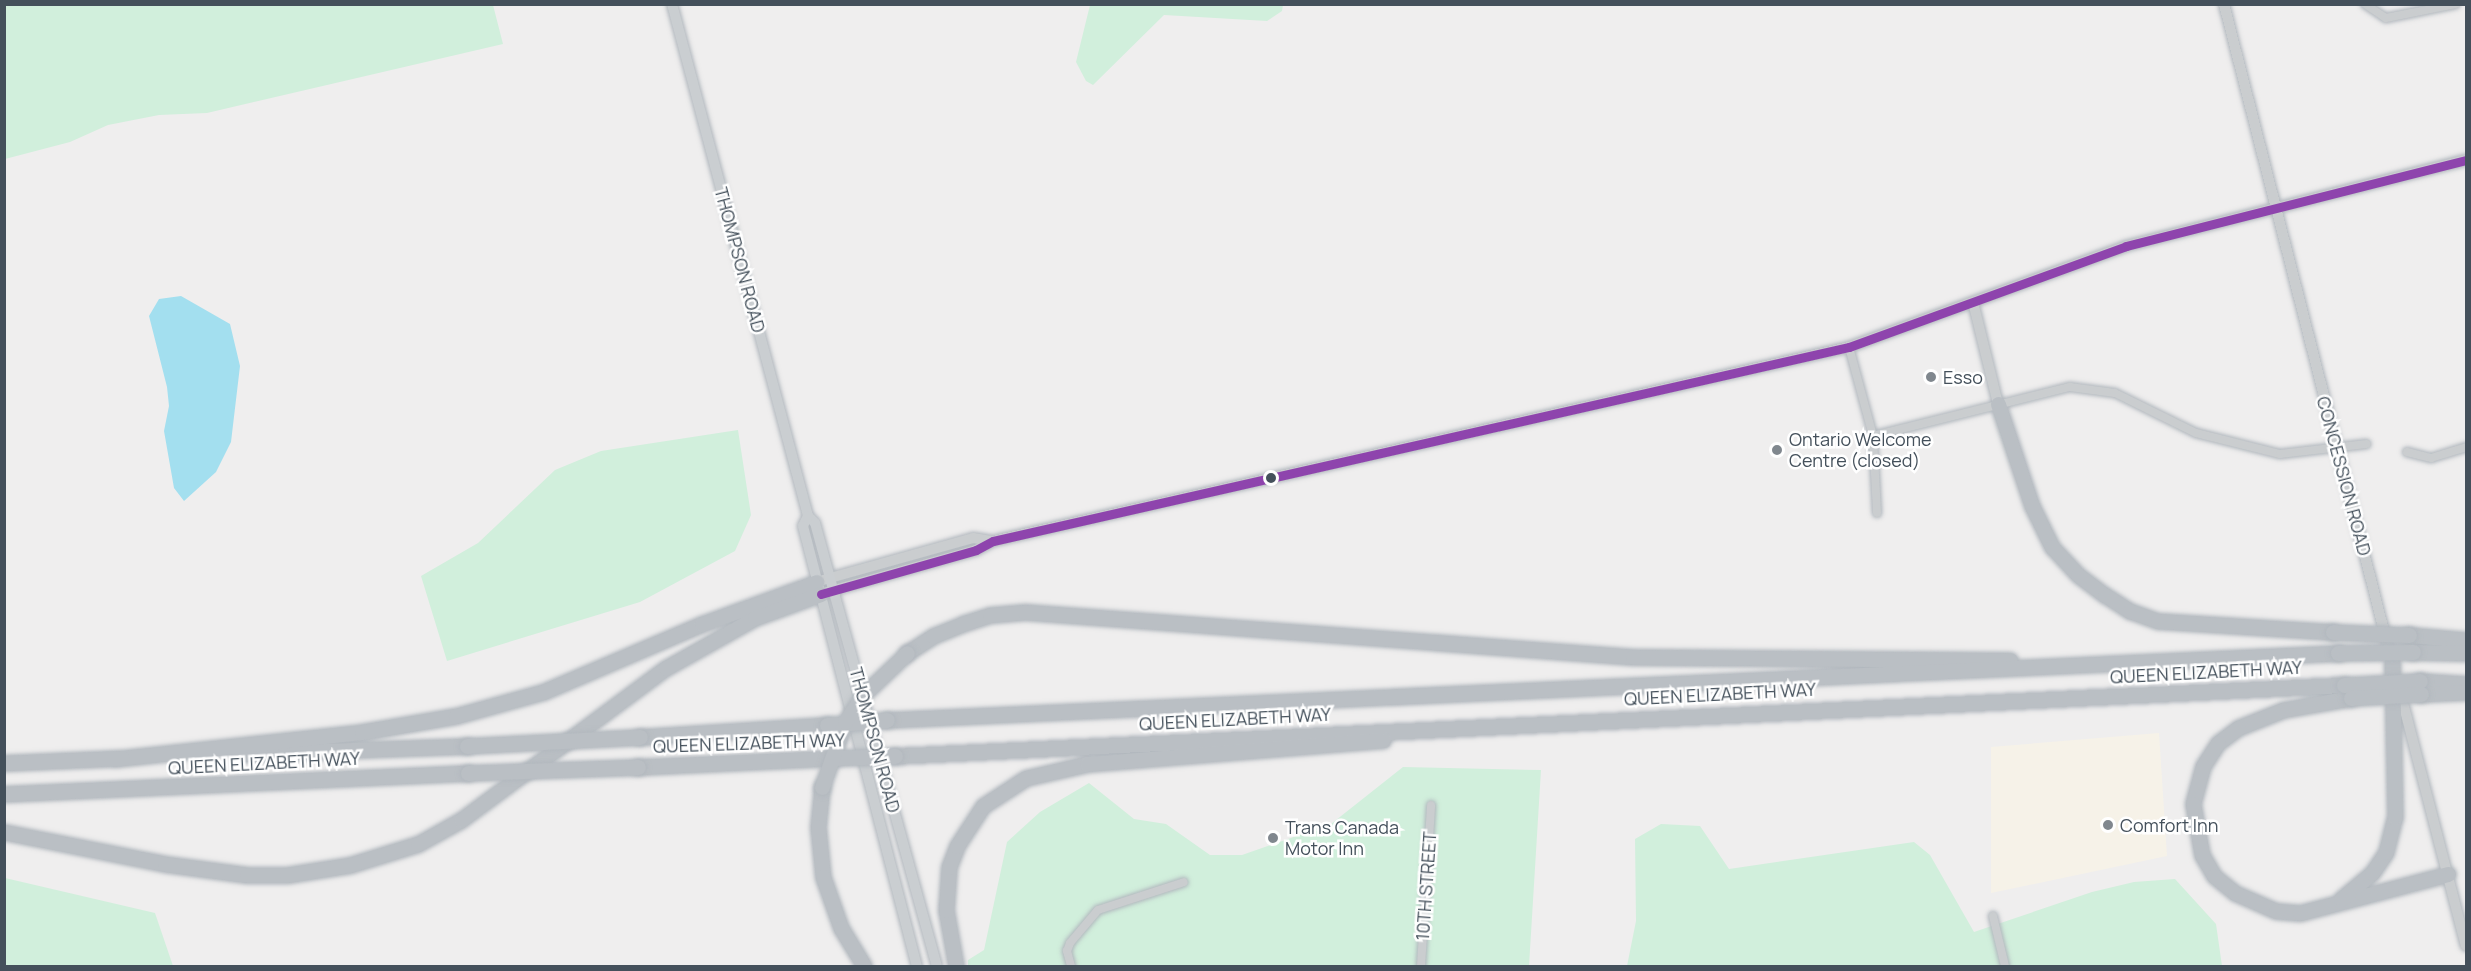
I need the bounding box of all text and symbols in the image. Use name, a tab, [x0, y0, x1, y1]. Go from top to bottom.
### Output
street label: THOMPSON ROAD	[710, 185, 770, 335]
place label: Esso	[1943, 366, 1983, 388]
marker: Esso	[1924, 370, 1938, 384]
street label: CONCESSION ROAD	[2312, 394, 2376, 558]
place label: Ontario Welcome Centre (closed)	[1789, 429, 1931, 472]
marker: Ontario Welcome Centre (closed)	[1770, 443, 1784, 457]
unlabelled marker	[1265, 472, 1277, 484]
street label: QUEEN ELIZABETH WAY	[2110, 656, 2302, 688]
street label: THOMPSON ROAD	[845, 665, 905, 815]
street label: QUEEN ELIZABETH WAY	[1624, 678, 1816, 710]
street label: QUEEN ELIZABETH WAY	[1139, 703, 1331, 735]
street label: QUEEN ELIZABETH WAY	[653, 729, 845, 757]
street label: QUEEN ELIZABETH WAY	[168, 747, 360, 779]
place label: Comfort Inn	[2120, 814, 2218, 836]
place label: Trans Canada Motor Inn	[1285, 817, 1399, 860]
marker: Comfort Inn	[2101, 818, 2115, 832]
marker: Trans Canada Motor Inn	[1266, 831, 1280, 845]
street label: 10TH STREET	[1411, 831, 1441, 941]

